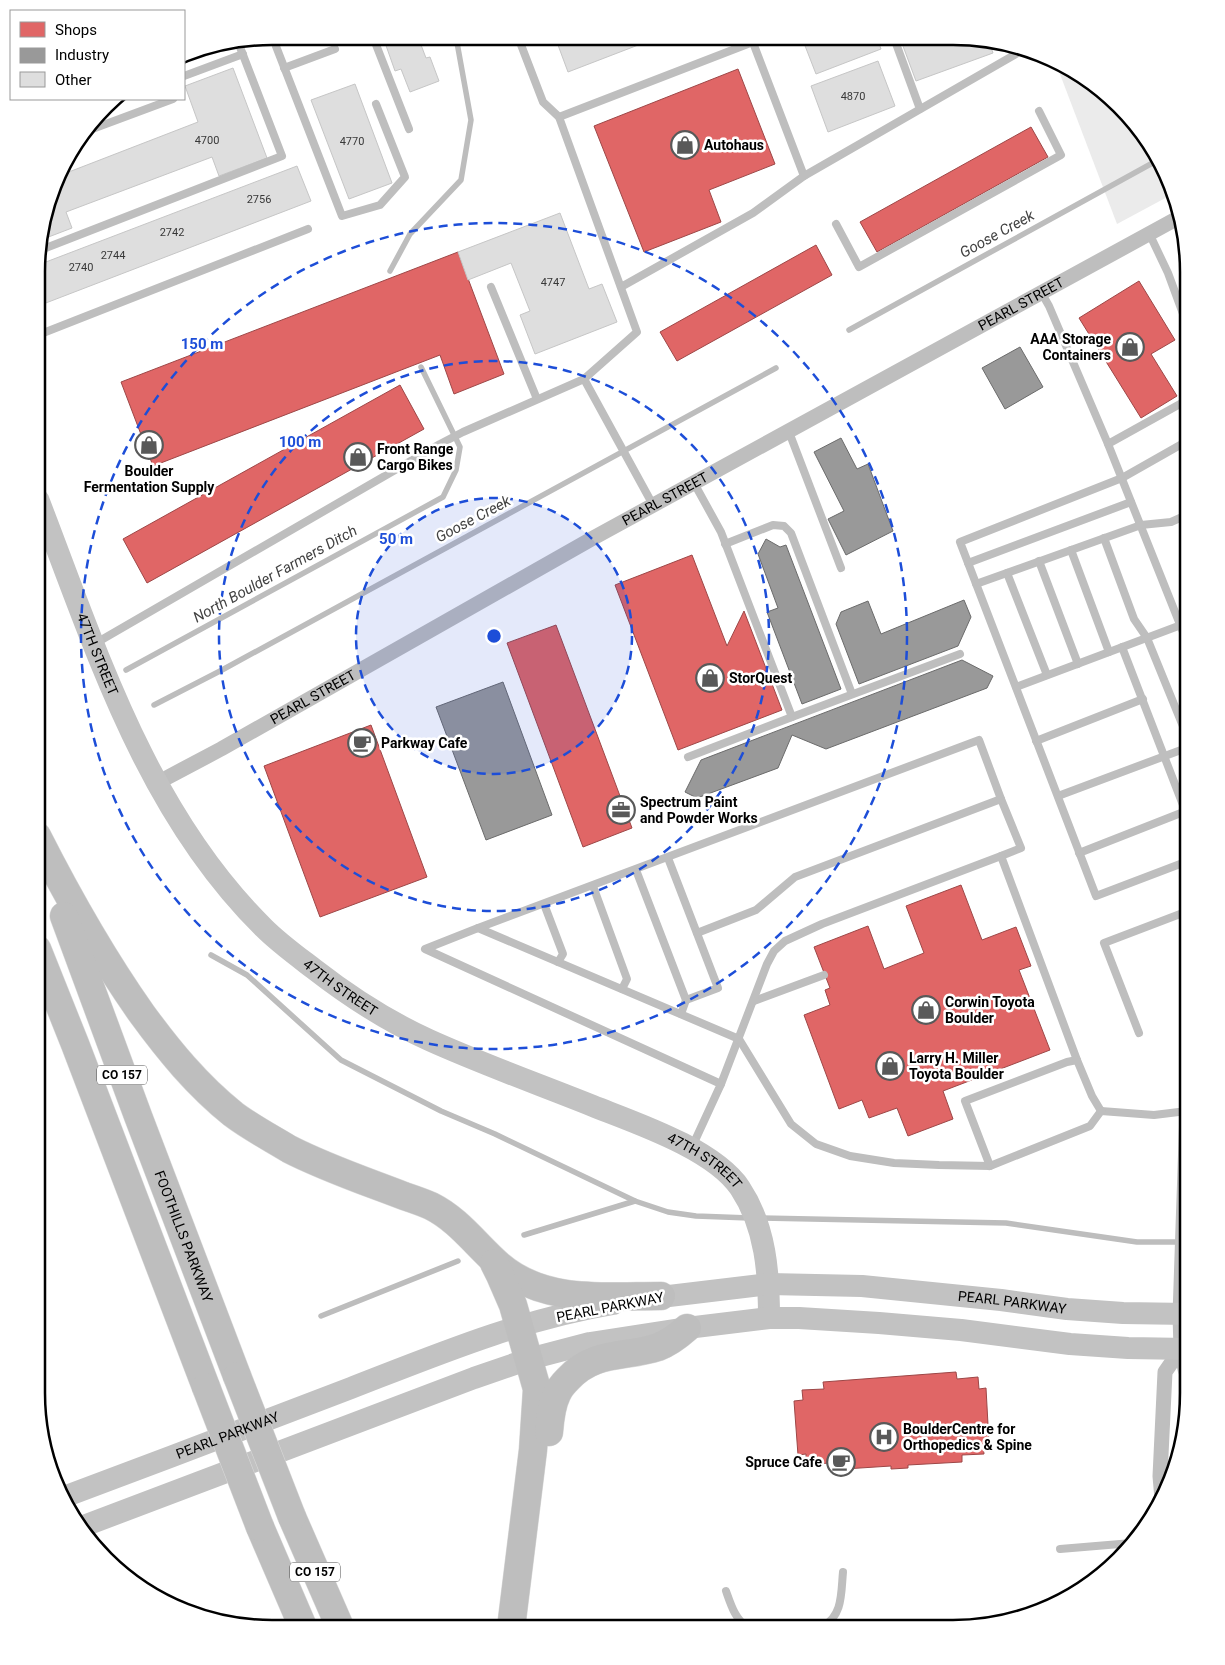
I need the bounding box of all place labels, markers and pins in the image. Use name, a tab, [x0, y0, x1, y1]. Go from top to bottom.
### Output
shop icon: Autohaus	[670, 130, 700, 160]
place label: Autohaus	[704, 137, 764, 153]
place label: AAA Storage Containers	[1030, 331, 1111, 363]
shop icon: AAA Storage Containers	[1115, 332, 1145, 362]
shop icon: Boulder Fermentation Supply	[134, 430, 164, 460]
place label: Front Range Cargo Bikes	[377, 441, 454, 473]
shop icon: Front Range Cargo Bikes	[343, 442, 373, 472]
place label: Boulder Fermentation Supply	[84, 463, 215, 495]
centre of rings	[485, 627, 503, 645]
shop icon: StorQuest	[695, 663, 725, 693]
place label: StorQuest	[729, 670, 792, 686]
cafe icon: Parkway Cafe	[347, 728, 377, 758]
place label: Parkway Cafe	[381, 735, 468, 751]
place label: Spectrum Paint and Powder Works	[640, 794, 758, 826]
office icon: Spectrum Paint and Powder Works	[606, 795, 636, 825]
place label: Corwin Toyota Boulder	[945, 994, 1035, 1026]
shop icon: Corwin Toyota Boulder	[911, 995, 941, 1025]
place label: Larry H. Miller Toyota Boulder	[909, 1050, 1004, 1082]
shop icon: Larry H. Miller Toyota Boulder	[875, 1051, 905, 1081]
place label: BoulderCentre for Orthopedics & Spine	[903, 1421, 1032, 1453]
hospital icon: BoulderCentre for Orthopedics & Spine	[869, 1422, 899, 1452]
cafe icon: Spruce Cafe	[826, 1447, 856, 1477]
place label: Spruce Cafe	[745, 1454, 822, 1470]

